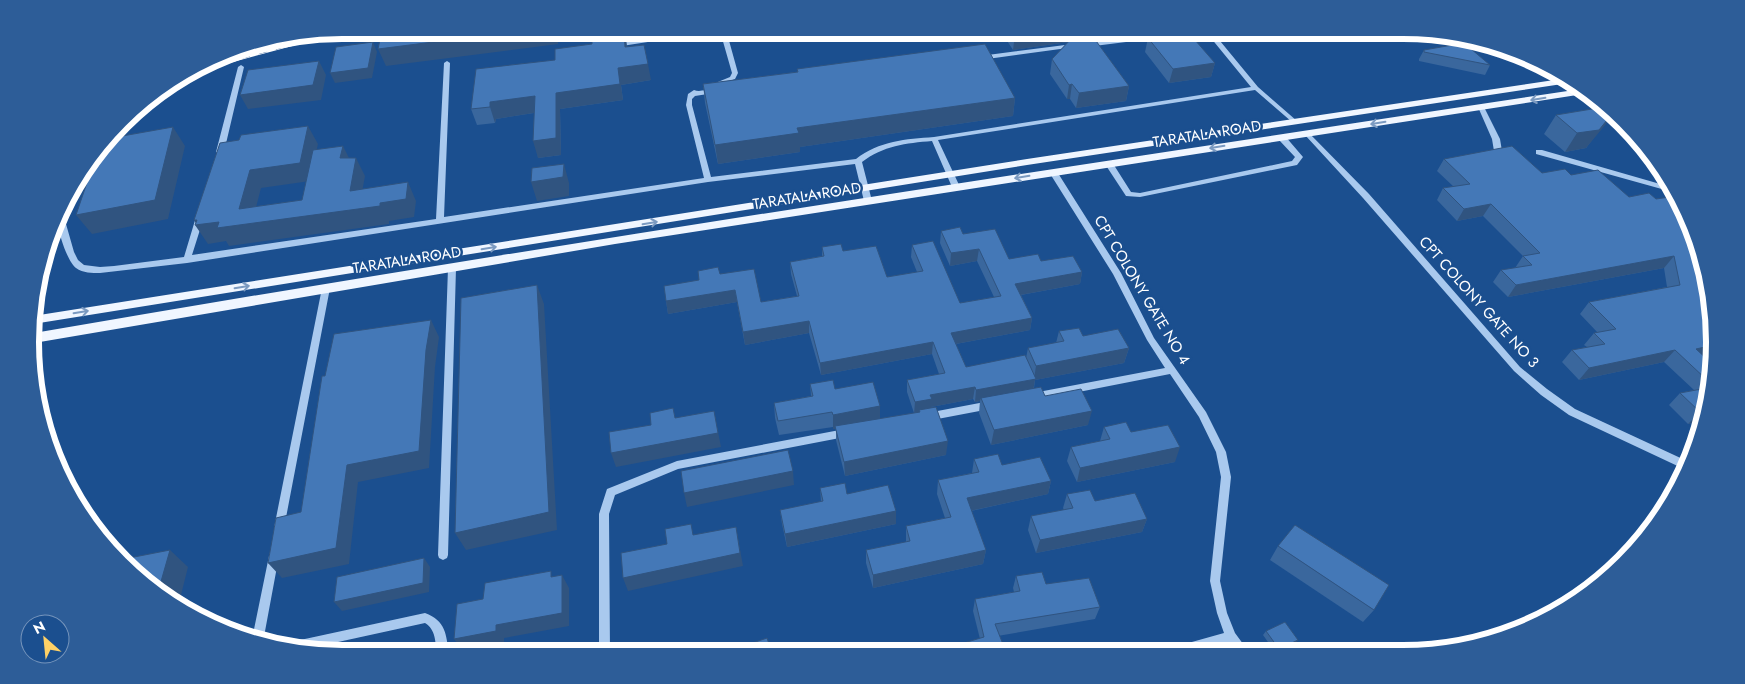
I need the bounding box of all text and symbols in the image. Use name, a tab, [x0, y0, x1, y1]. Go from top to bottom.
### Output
one-way arrow	[1531, 94, 1547, 104]
street label: TARATALA ROAD	[1151, 115, 1263, 153]
one-way arrow	[1370, 118, 1386, 128]
one-way arrow	[1209, 143, 1225, 153]
one-way arrow	[1014, 173, 1030, 183]
street label: TARATALA ROAD	[751, 177, 863, 215]
street label: CPT COLONY GATE NO 4	[1089, 211, 1196, 369]
one-way arrow	[641, 218, 657, 228]
street label: CPT COLONY GATE NO 3	[1414, 231, 1544, 373]
street label: TARATALA ROAD	[351, 241, 463, 279]
one-way arrow	[481, 243, 497, 253]
one-way arrow	[234, 282, 250, 292]
one-way arrow	[73, 307, 89, 317]
north arrow	[20, 614, 70, 664]
text: N	[30, 616, 49, 639]

